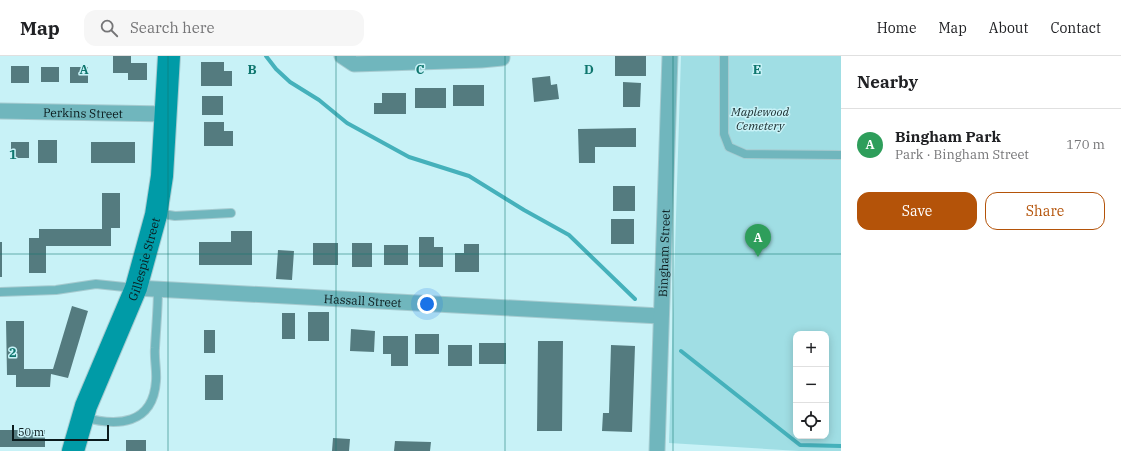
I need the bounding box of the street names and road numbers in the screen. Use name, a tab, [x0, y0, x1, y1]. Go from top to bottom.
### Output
street label: Perkins Street	[43, 104, 123, 121]
street label: Bingham Street	[655, 209, 672, 297]
street label: Gillespie Street	[124, 216, 163, 303]
street label: Hassall Street	[323, 291, 402, 310]

